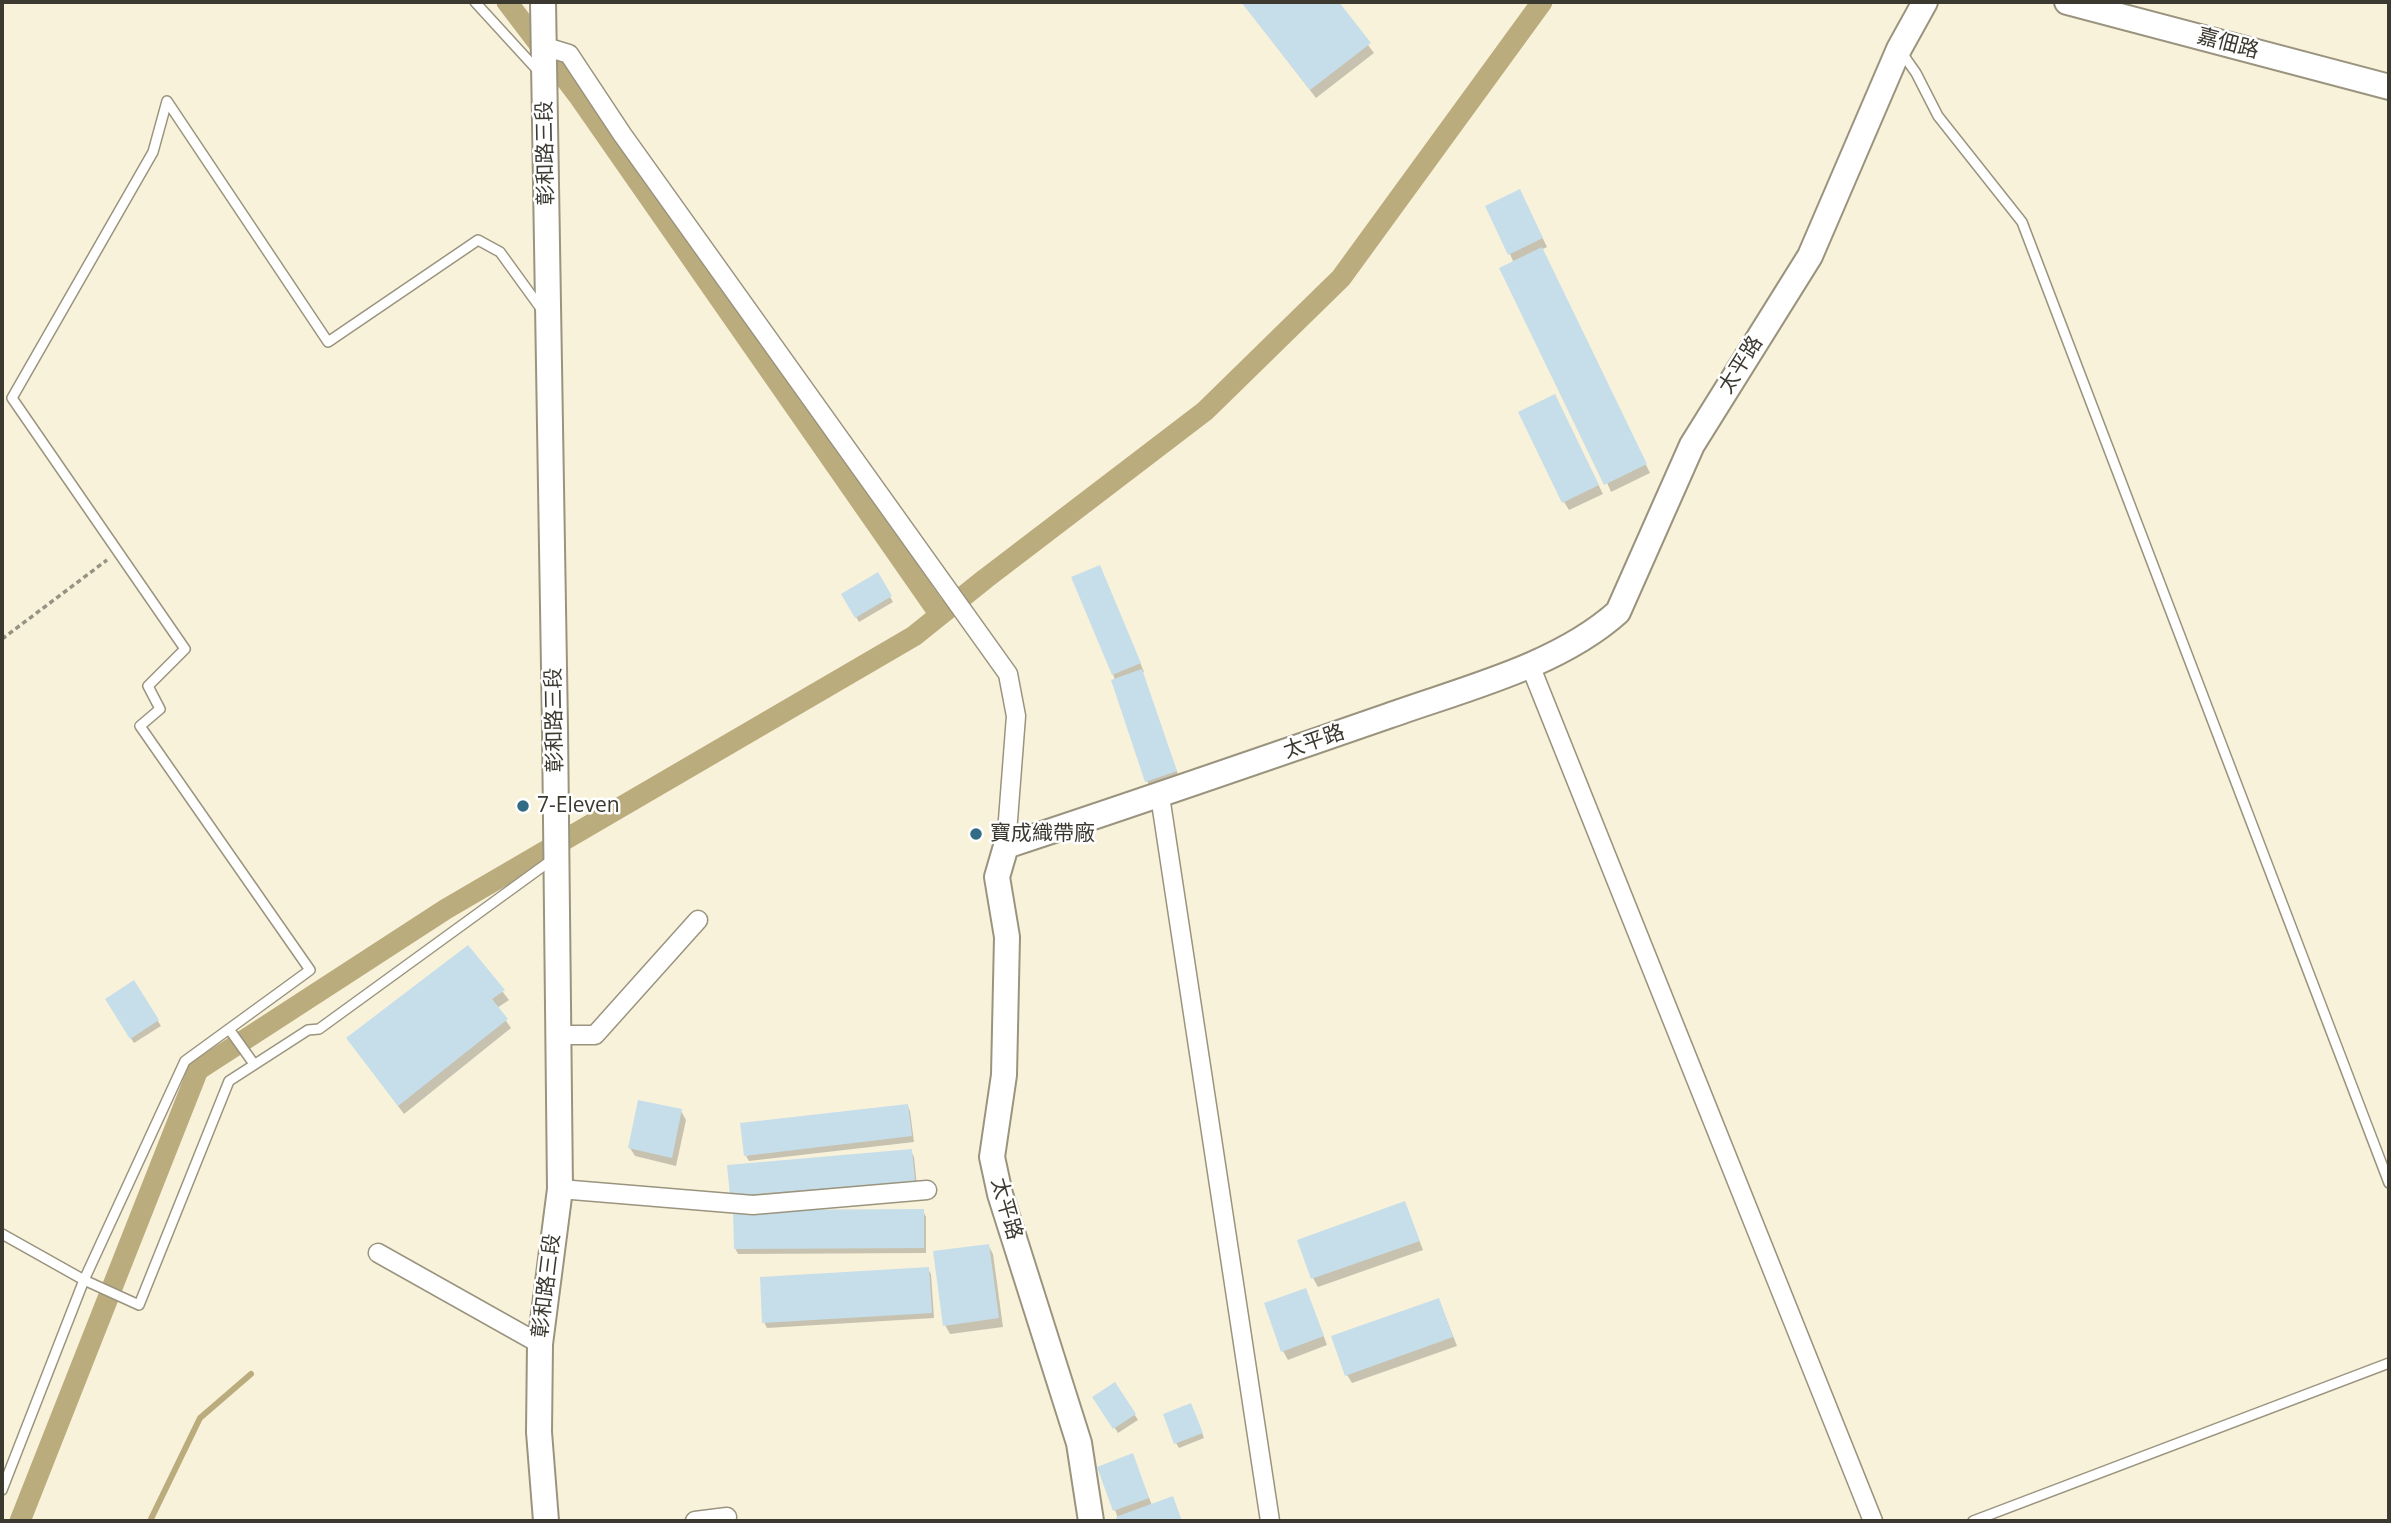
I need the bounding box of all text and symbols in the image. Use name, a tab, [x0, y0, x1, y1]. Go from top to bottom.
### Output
street label: 嘉佃路	[2194, 24, 2262, 64]
street label: 彰和路三段	[532, 100, 560, 206]
street label: 太平路	[1714, 332, 1768, 398]
street label: 彰和路三段	[541, 667, 569, 773]
street label: 太平路	[1280, 720, 1348, 764]
place label: 7-Eleven	[537, 793, 620, 819]
marker: 7-Eleven	[515, 798, 531, 814]
place label: 寶成織帶廠	[990, 821, 1095, 847]
marker: 寶成織帶廠	[968, 826, 984, 842]
street label: 太平路	[985, 1175, 1027, 1243]
street label: 彰和路三段	[528, 1232, 566, 1340]

